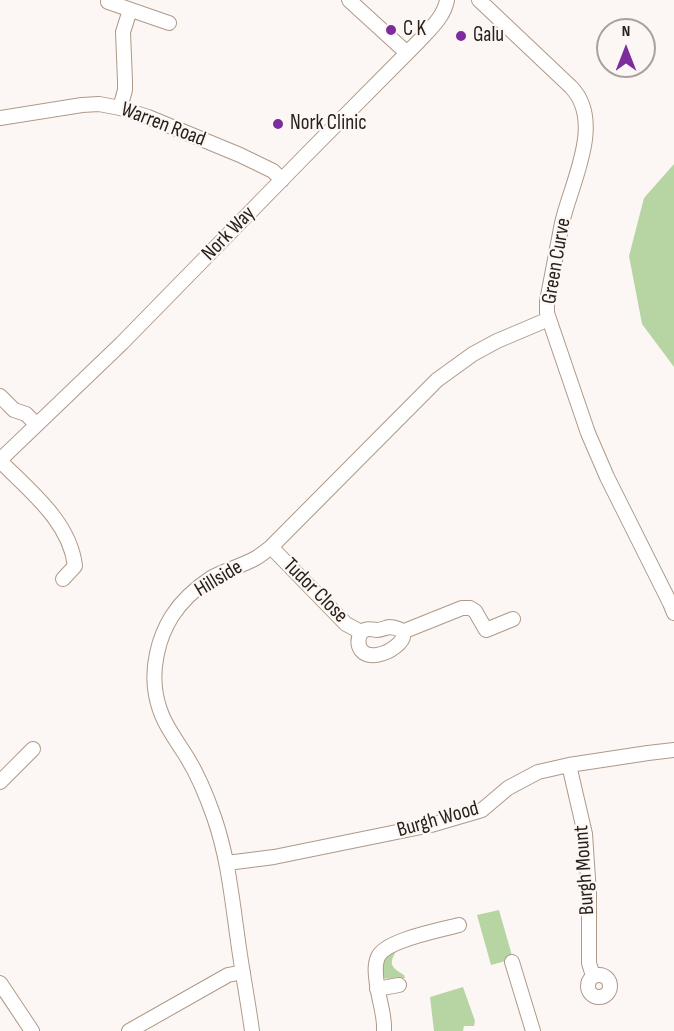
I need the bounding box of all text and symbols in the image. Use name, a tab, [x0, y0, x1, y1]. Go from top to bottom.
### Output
place label: C K	[403, 17, 426, 43]
north arrow	[596, 18, 656, 78]
text: N	[622, 22, 630, 41]
marker: C K	[384, 23, 398, 37]
place label: Galu	[473, 23, 504, 49]
marker: Galu	[454, 29, 468, 43]
street label: Warren Road	[117, 97, 209, 153]
place label: Nork Clinic	[290, 111, 367, 137]
marker: Nork Clinic	[271, 117, 285, 131]
street label: Nork Way	[197, 202, 261, 266]
street label: Green Curve	[537, 216, 577, 306]
street label: Tudor Close	[277, 553, 353, 629]
street label: Hillside	[191, 555, 247, 603]
street label: Burgh Wood	[394, 796, 482, 844]
street label: Burgh Mount	[569, 824, 601, 916]

